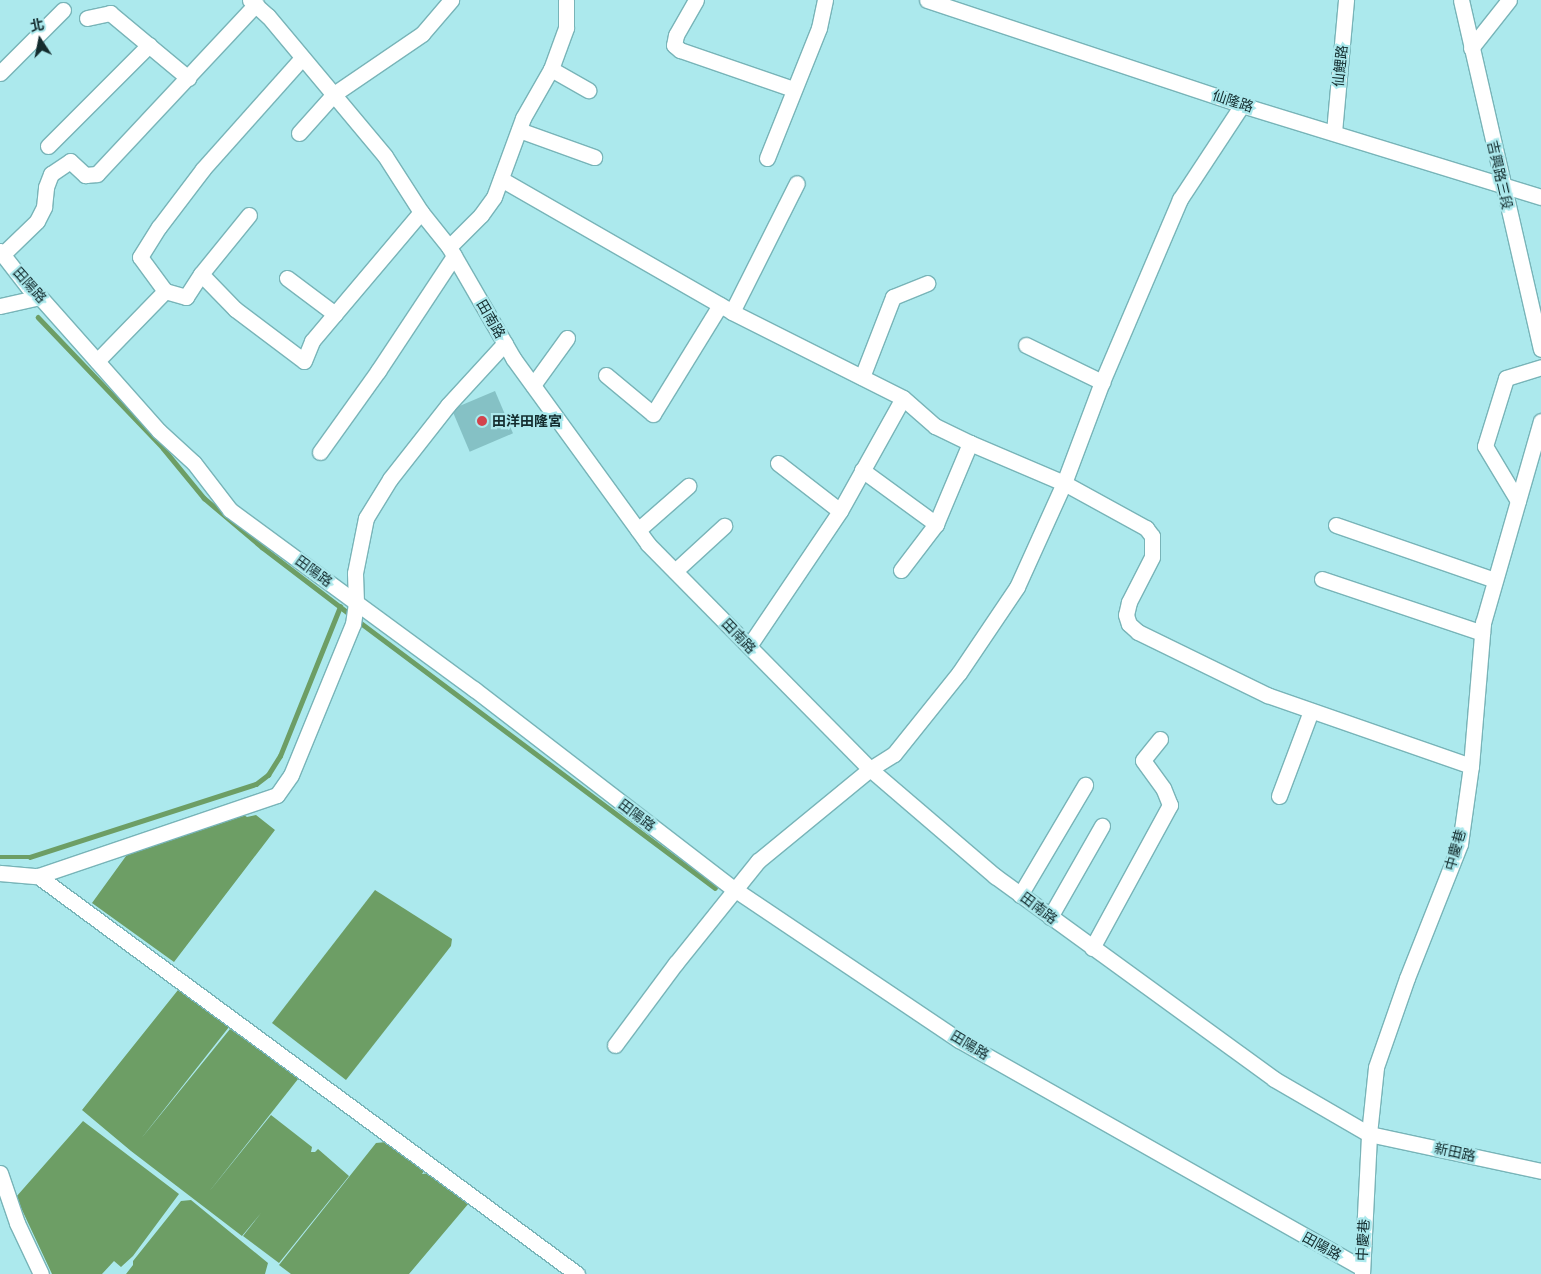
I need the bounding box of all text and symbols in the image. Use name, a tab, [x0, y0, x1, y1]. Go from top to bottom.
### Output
north arrow	[15, 15, 65, 65]
text: 北	[29, 15, 46, 34]
street label: 仙鯉路	[1329, 44, 1351, 88]
street label: 仙隆路	[1210, 87, 1256, 115]
street label: 吉興路三段	[1484, 139, 1516, 211]
street label: 田陽路	[10, 264, 50, 306]
street label: 田南路	[473, 297, 509, 341]
place label: 田洋田隆宮	[492, 413, 562, 429]
marker: 田洋田隆宮	[476, 415, 488, 427]
street label: 田陽路	[292, 552, 336, 590]
street label: 田南路	[718, 615, 760, 657]
street label: 田陽路	[615, 796, 659, 834]
street label: 中慶巷	[1441, 827, 1469, 873]
street label: 田南路	[1017, 889, 1061, 927]
street label: 田陽路	[948, 1027, 992, 1063]
street label: 新田路	[1433, 1139, 1477, 1165]
street label: 中慶巷	[1354, 1219, 1372, 1261]
street label: 田陽路	[1300, 1228, 1344, 1264]

